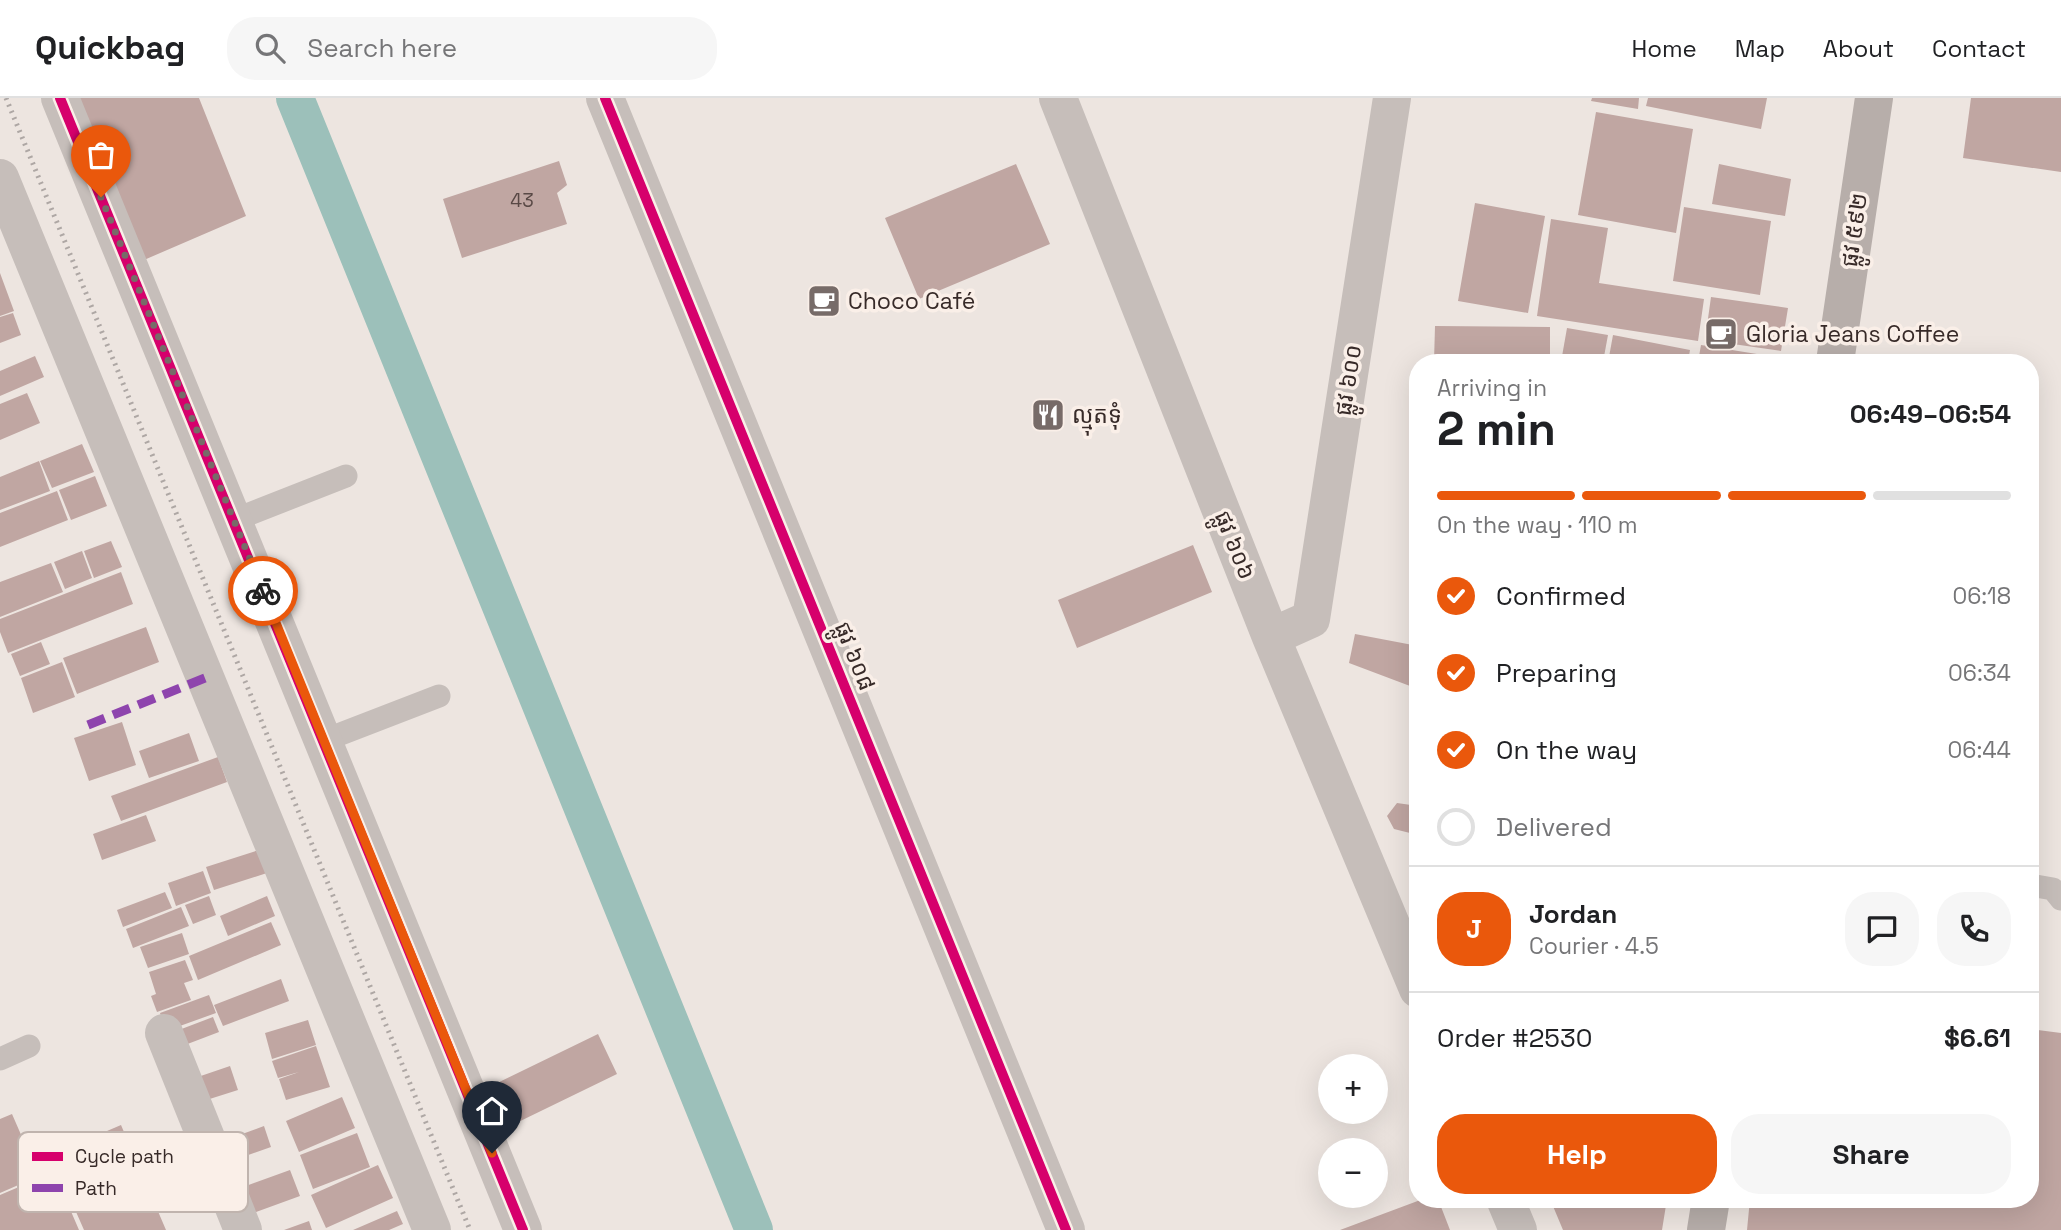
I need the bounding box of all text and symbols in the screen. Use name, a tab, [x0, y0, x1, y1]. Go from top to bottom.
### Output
search box	[227, 17, 717, 80]
text: Quickbag	[35, 27, 185, 69]
icon: search	[251, 29, 289, 67]
text: Search here	[307, 31, 457, 65]
text: Home	[1631, 33, 1697, 64]
text: Map	[1735, 33, 1785, 64]
text: About	[1823, 33, 1894, 64]
text: Contact	[1932, 33, 2026, 64]
pin	[71, 125, 131, 197]
icon: bag	[82, 136, 120, 174]
house number: 43	[510, 188, 534, 213]
street label: ផ្លូវ ៥៩២	[1834, 191, 1881, 270]
cafe icon: Choco Café	[805, 282, 843, 320]
place label: Choco Café	[848, 286, 975, 316]
cafe icon: Gloria Jeans Coffee	[1702, 315, 1740, 353]
place label: Gloria Jeans Coffee	[1746, 319, 1959, 349]
street label: ផ្លូវ ៦០០	[1328, 342, 1375, 419]
text: Arriving in	[1437, 373, 1547, 403]
restaurant icon: ល្មុតទុំ	[1029, 396, 1067, 434]
text: 06:49–06:54	[1850, 397, 2011, 431]
place label: ល្មុតទុំ	[1072, 400, 1122, 436]
text: 2 min	[1437, 400, 1556, 458]
street label: ផ្លូវ ៦០៦	[1201, 506, 1262, 586]
text: On the way · 110 m	[1437, 510, 1638, 540]
courier	[228, 556, 298, 626]
icon: bike	[244, 572, 282, 610]
icon: check	[1437, 577, 1475, 615]
text: Confirmed	[1496, 579, 1626, 613]
text: 06:18	[1952, 581, 2011, 611]
street label: ផ្លូវ ៦០៨	[821, 617, 882, 697]
icon: check	[1437, 654, 1475, 692]
text: Preparing	[1496, 656, 1617, 690]
text: 06:34	[1948, 658, 2011, 688]
icon: check	[1437, 731, 1475, 769]
text: On the way	[1496, 733, 1637, 767]
text: 06:44	[1948, 735, 2011, 765]
text: Delivered	[1496, 810, 1612, 844]
button: chat	[1845, 892, 1919, 966]
button: phone	[1937, 892, 2011, 966]
text: Jordan	[1529, 897, 1617, 931]
text: J	[1466, 912, 1482, 946]
text: Courier · 4.5	[1529, 931, 1659, 961]
text: Order #2530	[1437, 1021, 1592, 1055]
text: $6.61	[1944, 1021, 2011, 1055]
map controls	[1318, 1054, 1388, 1208]
button: +	[1318, 1054, 1388, 1124]
pin	[462, 1081, 522, 1153]
icon: home	[473, 1092, 511, 1130]
button: Help	[1437, 1114, 1717, 1194]
button: Share	[1731, 1114, 2011, 1194]
legend	[18, 1132, 248, 1212]
button: −	[1318, 1138, 1388, 1208]
text: Cycle path	[75, 1144, 174, 1169]
text: Path	[75, 1176, 117, 1201]

